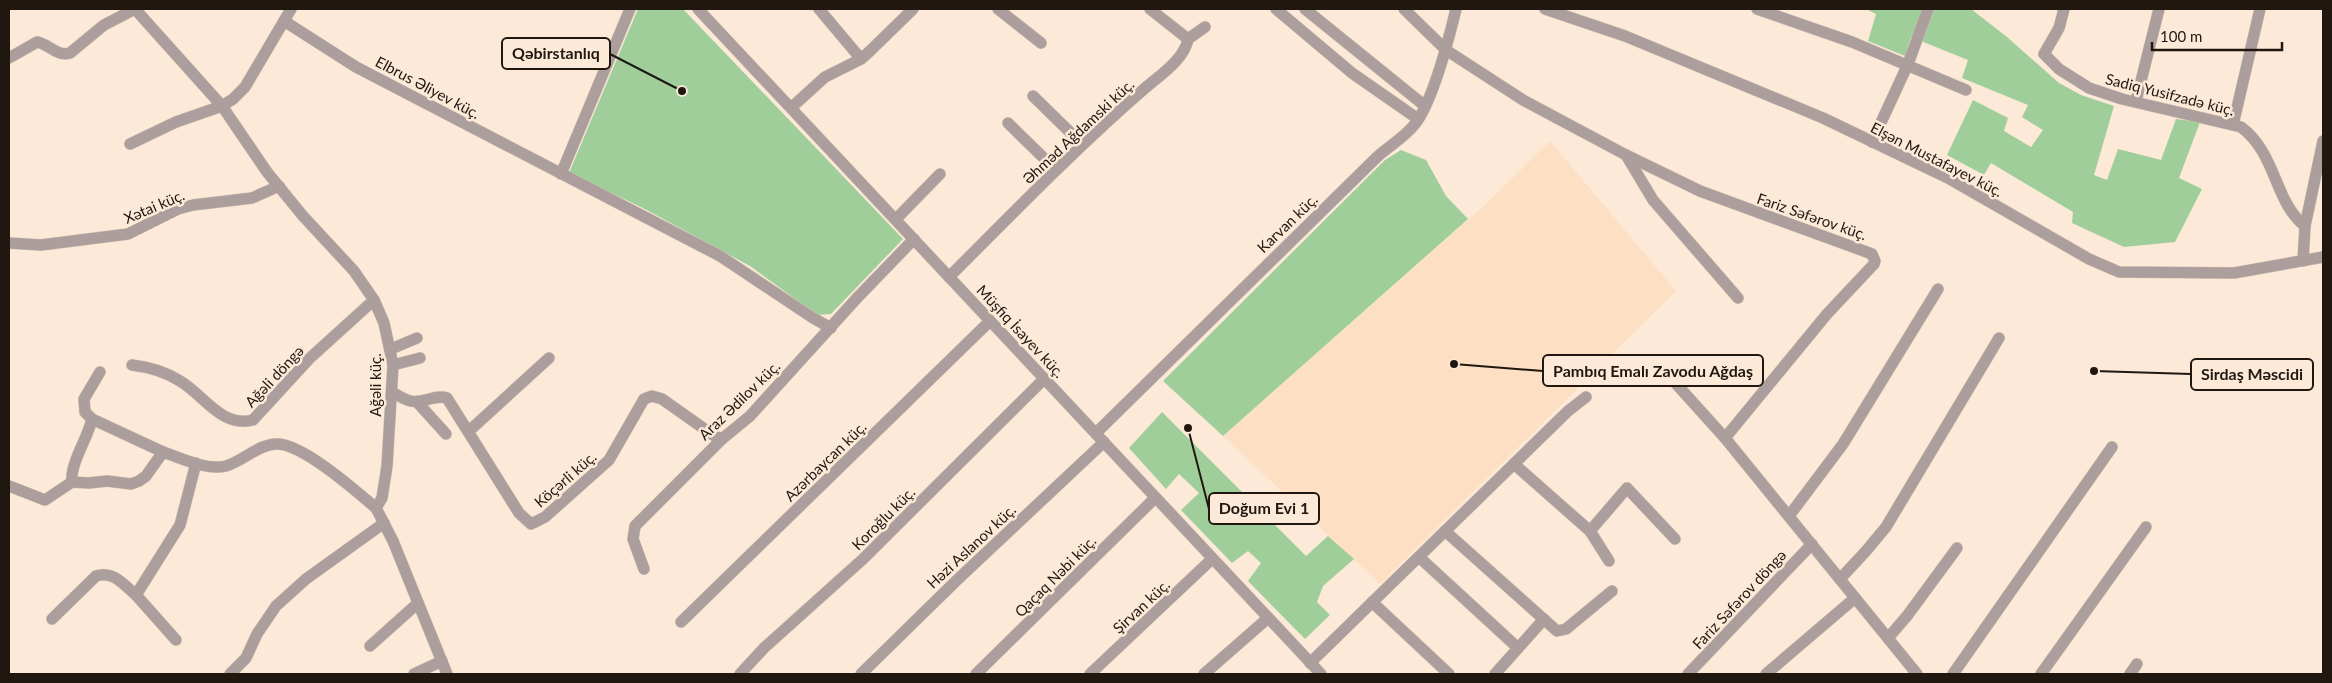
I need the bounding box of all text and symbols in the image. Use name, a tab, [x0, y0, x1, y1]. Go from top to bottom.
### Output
scale bar	[2152, 20, 2282, 52]
text: 100 m	[2160, 27, 2202, 45]
callout: Qəbirstanlıq	[502, 38, 610, 69]
text: Qəbirstanlıq	[512, 43, 600, 62]
street label: Elbrus Əliyev küç.	[373, 52, 483, 122]
street label: Sadiq Yusifzadə küç.	[2104, 69, 2236, 119]
street label: Əhməd Ağdamski küç.	[1019, 75, 1137, 187]
street label: Elşən Mustafayev küç.	[1868, 118, 2006, 200]
street label: Xətai küç.	[121, 185, 187, 227]
street label: Fariz Səfərov küç.	[1755, 189, 1869, 243]
street label: Karvan küç.	[1253, 190, 1321, 256]
street label: Müşfiq İsayev küç.	[973, 281, 1069, 381]
street label: Ağəli döngə	[241, 341, 307, 411]
street label: Ağəli küç.	[366, 353, 384, 417]
callout: Pambıq Emalı Zavodu Ağdaş	[1543, 355, 1763, 386]
street label: Araz Ədilov küç.	[695, 357, 783, 443]
callout: Sirdaş Məscidi	[2191, 359, 2313, 390]
text: Pambıq Emalı Zavodu Ağdaş	[1553, 361, 1753, 380]
text: Sirdaş Məscidi	[2201, 364, 2303, 383]
street label: Azərbaycan küç.	[780, 417, 870, 505]
street label: Köçərli küç.	[530, 447, 600, 511]
street label: Koroğlu küç.	[848, 483, 918, 553]
callout: Doğum Evi 1	[1209, 493, 1319, 524]
text: Doğum Evi 1	[1219, 498, 1309, 517]
street label: Həzi Aslanov küç.	[923, 500, 1019, 592]
street label: Qaçaq Nəbi küç.	[1011, 532, 1099, 620]
street label: Fariz Səfərov döngə	[1688, 546, 1790, 652]
street label: Şirvan küç.	[1109, 575, 1173, 637]

